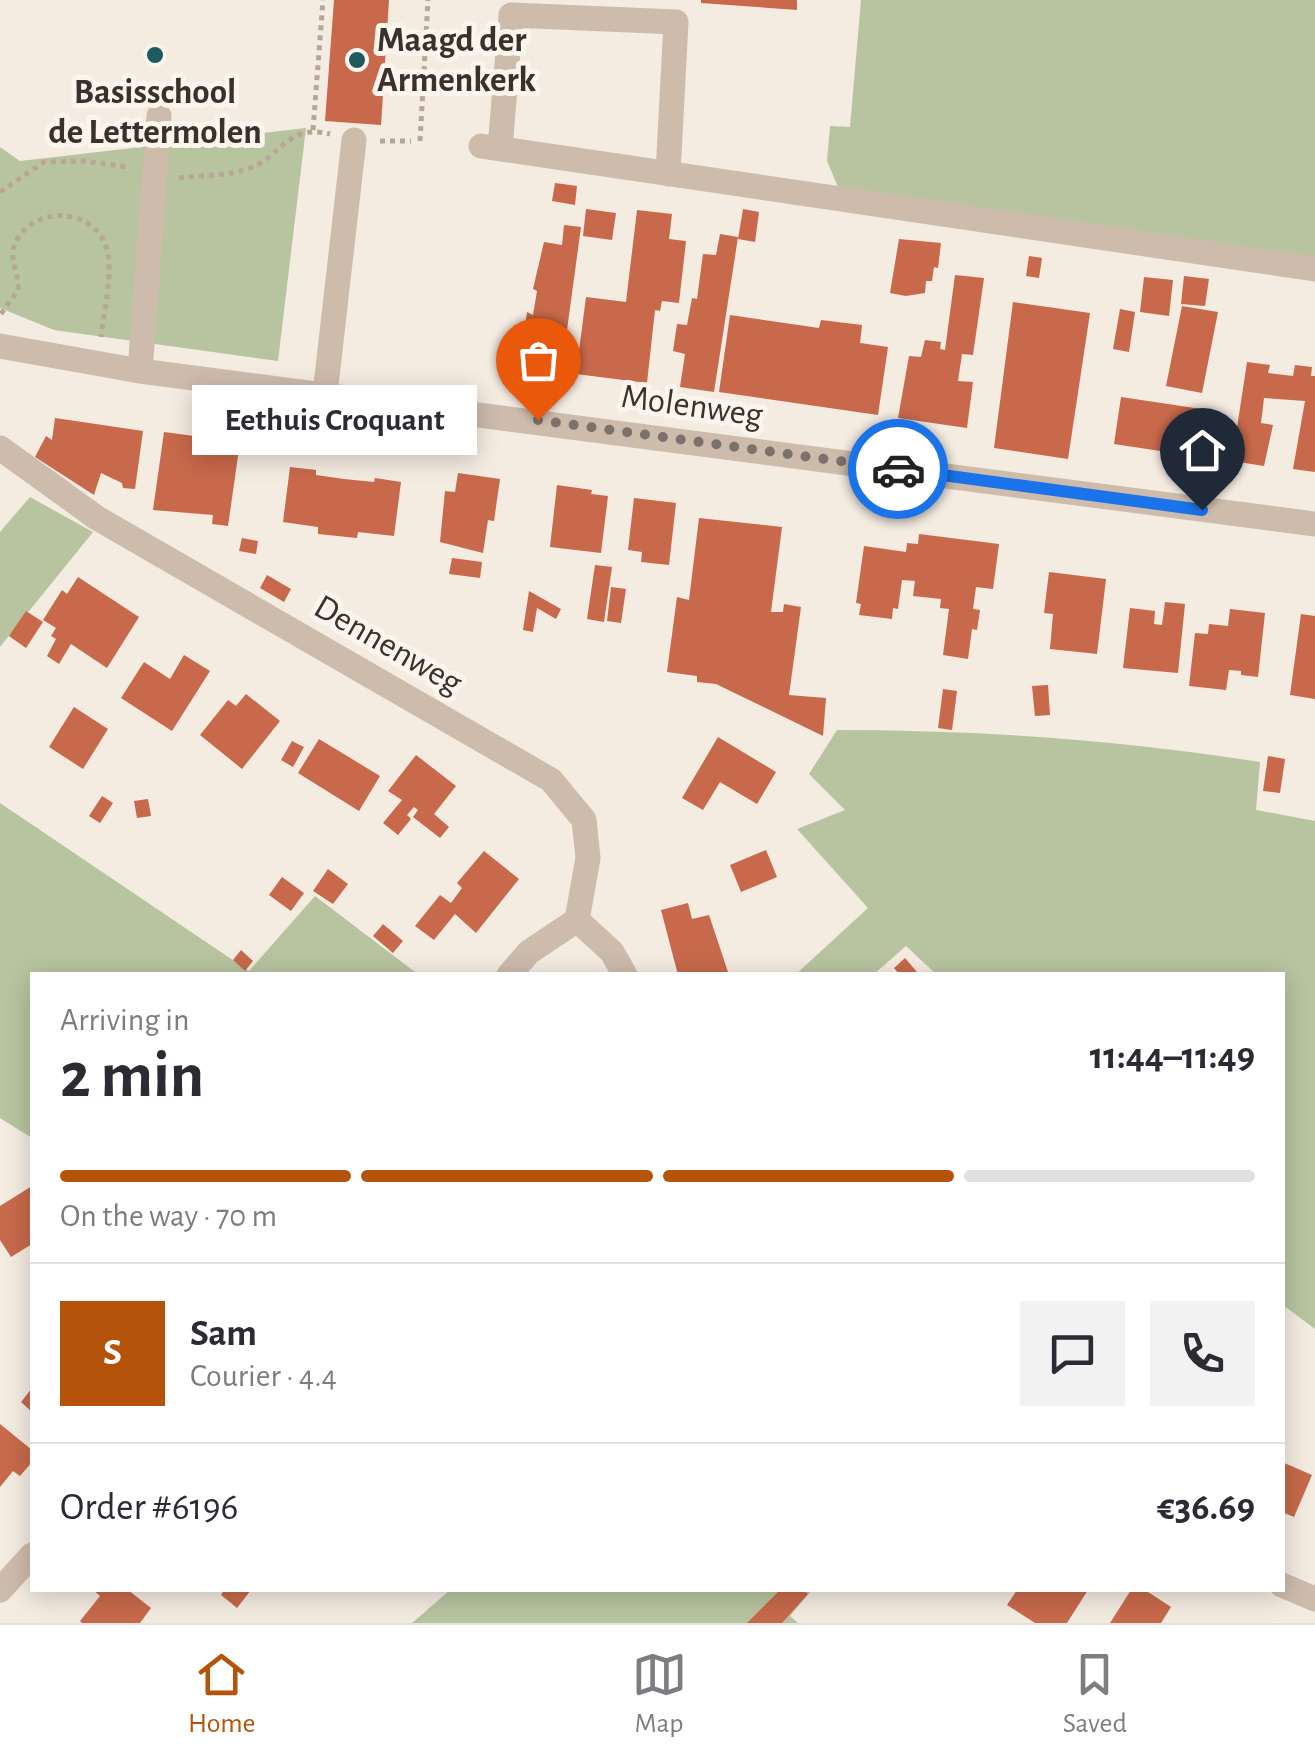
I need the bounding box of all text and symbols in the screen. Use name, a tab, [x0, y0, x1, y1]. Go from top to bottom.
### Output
place label: Maagd der Armenkerk	[377, 23, 536, 98]
marker: Basisschool de Lettermolen	[144, 44, 166, 66]
marker: Maagd der Armenkerk	[346, 49, 368, 71]
place label: Basisschool de Lettermolen	[48, 75, 262, 150]
pin	[496, 318, 581, 421]
icon: bag	[511, 333, 566, 388]
street label: Molenweg	[619, 379, 765, 433]
callout: Eethuis Croquant	[193, 385, 478, 455]
text: Eethuis Croquant	[224, 404, 445, 436]
pin	[1160, 408, 1245, 511]
courier	[848, 419, 948, 519]
icon: home	[1175, 423, 1230, 478]
icon: car	[871, 442, 926, 497]
street label: Dennenweg	[308, 589, 468, 701]
text: Arriving in	[60, 1004, 189, 1036]
text: 11:44–11:49	[1090, 1038, 1255, 1076]
text: 2 min	[60, 1044, 204, 1109]
text: On the way · 70 m	[60, 1200, 277, 1232]
button: chat	[1020, 1301, 1125, 1406]
button: phone	[1150, 1301, 1255, 1406]
text: Sam	[190, 1315, 257, 1353]
text: S	[103, 1334, 122, 1372]
text: Courier · 4.4	[190, 1360, 337, 1392]
text: Order #6196	[60, 1489, 238, 1527]
text: €36.69	[1157, 1489, 1255, 1527]
tab: Home	[188, 1647, 255, 1741]
tab: Map	[632, 1647, 687, 1741]
tab: Saved	[1063, 1647, 1127, 1741]

